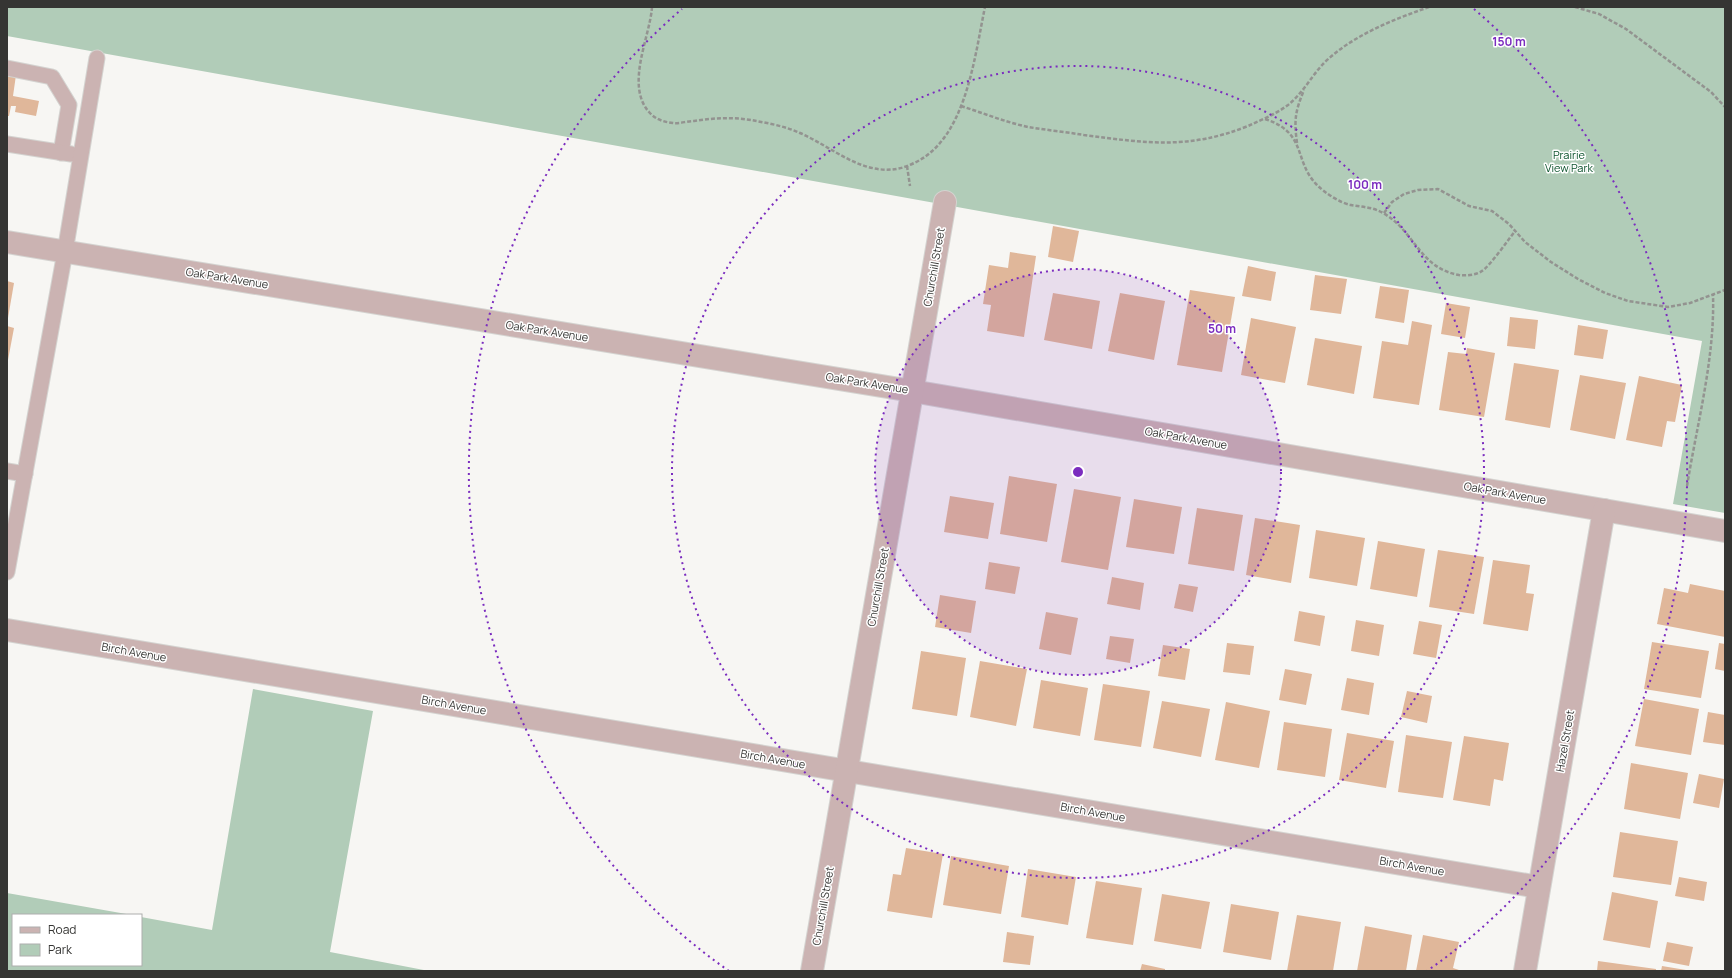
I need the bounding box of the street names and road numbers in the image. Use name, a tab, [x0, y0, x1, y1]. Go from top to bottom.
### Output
street label: Churchill Street	[919, 226, 948, 307]
street label: Oak Park Avenue	[185, 264, 270, 292]
street label: Oak Park Avenue	[505, 317, 590, 345]
street label: Oak Park Avenue	[825, 369, 910, 397]
street label: Oak Park Avenue	[1144, 423, 1229, 452]
street label: Oak Park Avenue	[1463, 478, 1548, 507]
street label: Churchill Street	[863, 546, 892, 627]
street label: Birch Avenue	[100, 638, 168, 665]
street label: Birch Avenue	[420, 691, 488, 718]
street label: Hazel Street	[1552, 709, 1577, 773]
street label: Birch Avenue	[739, 745, 807, 772]
street label: Birch Avenue	[1059, 798, 1127, 825]
street label: Birch Avenue	[1378, 852, 1446, 879]
street label: Churchill Street	[808, 865, 837, 946]

